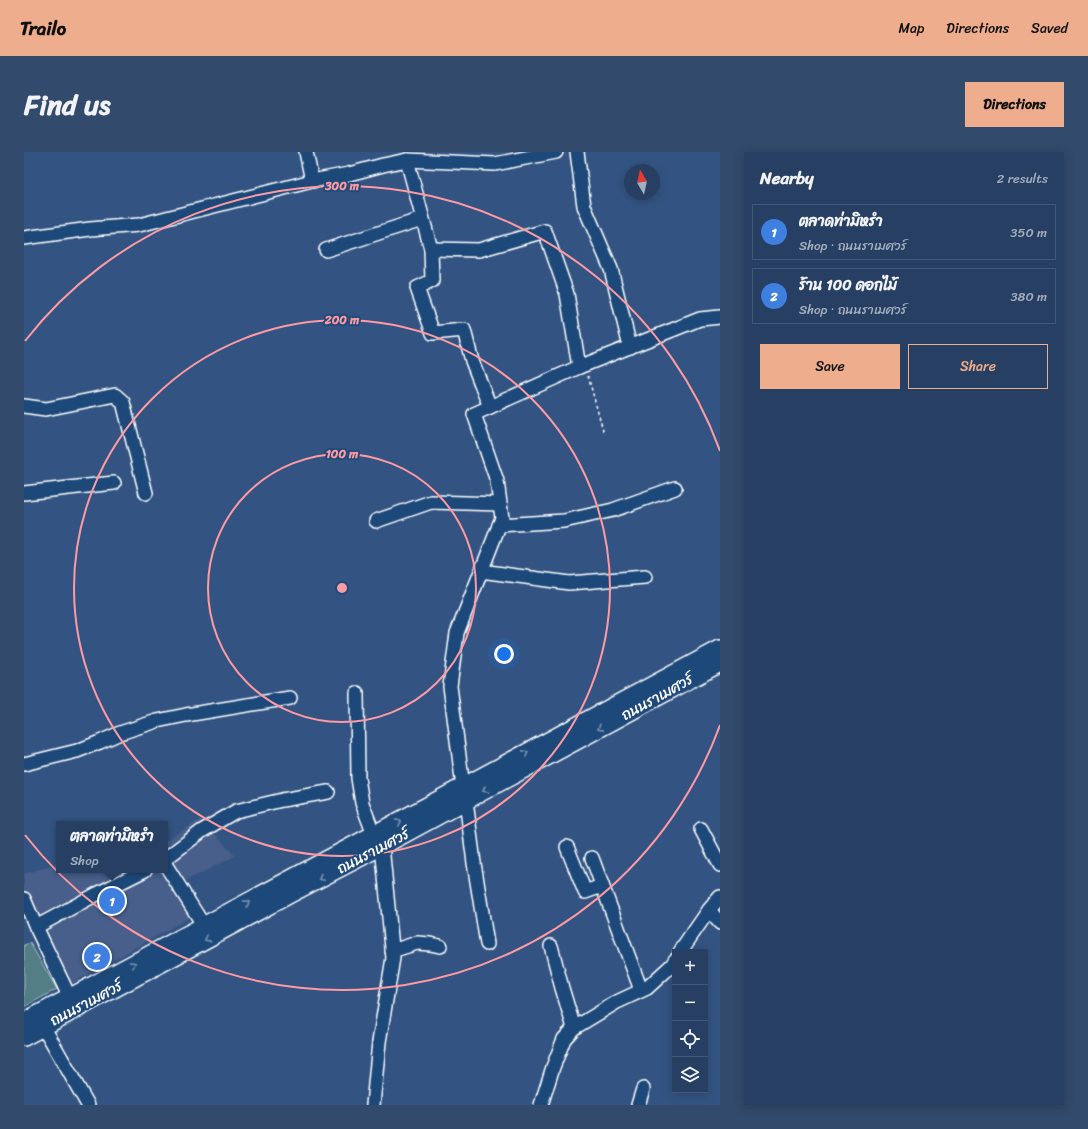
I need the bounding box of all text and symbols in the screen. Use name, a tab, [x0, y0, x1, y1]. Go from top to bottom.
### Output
text: Trailo	[20, 12, 66, 45]
text: Map	[898, 16, 924, 41]
text: Directions	[946, 16, 1009, 41]
text: Saved	[1031, 16, 1068, 41]
text: Find us	[24, 80, 111, 129]
button: Directions	[965, 82, 1064, 127]
text: Nearby	[760, 163, 814, 193]
north arrow	[624, 164, 660, 200]
text: 2 results	[997, 167, 1048, 190]
text: 300 m	[324, 175, 360, 197]
text: ตลาดท่ามิหรำ	[799, 208, 883, 234]
text: 1	[771, 221, 777, 244]
text: 350 m	[1010, 221, 1047, 244]
text: Shop · ถนนราเมศวร์	[799, 234, 907, 257]
text: ร้าน 100 ดอกไม้	[799, 272, 897, 298]
text: 2	[770, 285, 778, 308]
text: 380 m	[1010, 285, 1047, 308]
text: Shop · ถนนราเมศวร์	[799, 298, 907, 321]
text: 200 m	[324, 309, 360, 331]
button: Save	[760, 344, 900, 389]
button: Share	[908, 344, 1048, 389]
text: 100 m	[326, 443, 359, 465]
centre of rings	[335, 581, 349, 595]
your location	[494, 644, 514, 664]
street label: ถนนราเมศวร์	[616, 665, 701, 728]
one-way arrow	[597, 723, 604, 731]
one-way arrow	[521, 751, 529, 758]
one-way arrow	[482, 786, 490, 793]
street label: ถนนราเมศวร์	[332, 819, 417, 881]
one-way arrow	[395, 819, 402, 826]
popup	[56, 821, 168, 873]
text: ตลาดท่ามิหรำ	[70, 823, 154, 849]
text: Shop	[70, 849, 99, 872]
one-way arrow	[318, 873, 326, 881]
pin: 1	[99, 886, 125, 916]
one-way arrow	[243, 900, 250, 908]
one-way arrow	[203, 934, 211, 941]
pin: 2	[84, 942, 110, 972]
map controls	[672, 949, 708, 1093]
button: +	[672, 949, 708, 985]
one-way arrow	[128, 961, 136, 969]
street label: ถนนราเมศวร์	[45, 971, 130, 1033]
button: −	[672, 985, 708, 1021]
button: locate	[672, 1021, 708, 1057]
button: layers	[672, 1057, 708, 1093]

